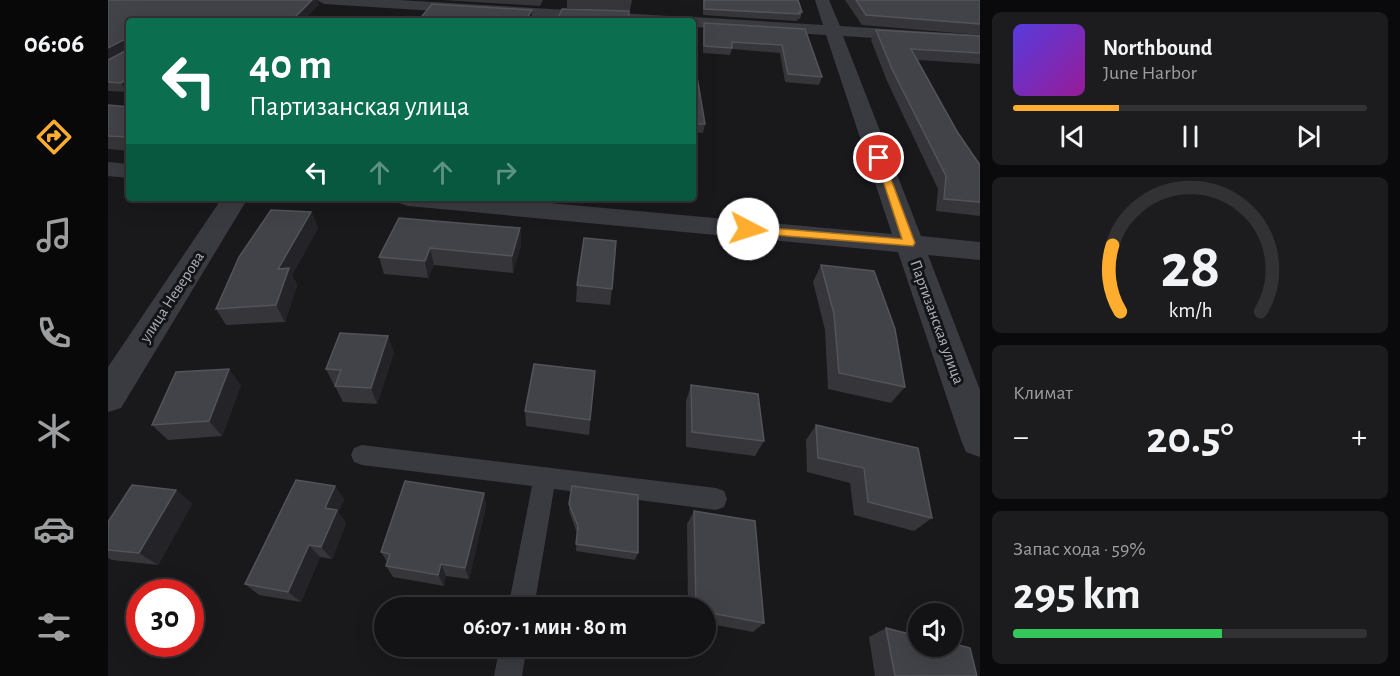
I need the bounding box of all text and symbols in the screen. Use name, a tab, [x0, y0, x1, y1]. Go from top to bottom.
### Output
text: 06:06	[24, 30, 84, 57]
text: Northbound	[1103, 37, 1212, 59]
icon: left	[150, 42, 228, 120]
text: 40 m	[249, 44, 332, 86]
text: June Harbor	[1103, 63, 1197, 83]
text: Партизанская улица	[249, 93, 469, 120]
icon: directions	[33, 116, 75, 158]
icon: previous	[1056, 120, 1089, 153]
icon: pause	[1174, 120, 1207, 153]
icon: next	[1292, 120, 1325, 153]
pin	[853, 132, 904, 183]
icon: arrive	[862, 141, 895, 174]
icon: left	[300, 156, 333, 189]
icon: ahead	[363, 156, 396, 189]
icon: ahead	[426, 156, 459, 189]
icon: right	[489, 156, 522, 189]
position arrow	[716, 197, 780, 261]
icon: music	[33, 214, 75, 256]
text: 28	[1160, 237, 1220, 299]
street label: улица Неверова	[136, 249, 208, 346]
street label: Партизанская улица	[906, 258, 967, 386]
text: km/h	[1168, 301, 1212, 322]
icon: phone	[33, 312, 75, 354]
text: Климат	[1013, 383, 1073, 403]
icon: climate	[33, 410, 75, 452]
text: 20.5°	[1146, 416, 1234, 461]
text: −	[1013, 421, 1029, 454]
text: +	[1351, 421, 1367, 454]
icon: car	[33, 508, 75, 550]
text: Запас хода · 59%	[1013, 539, 1146, 559]
text: 295 km	[1013, 572, 1141, 617]
speed limit sign: 30	[126, 579, 204, 657]
map controls	[908, 603, 962, 657]
button: sound	[908, 603, 962, 657]
icon: filters	[33, 606, 75, 648]
text: 06:07 · 1 мин · 80 m	[463, 616, 627, 638]

